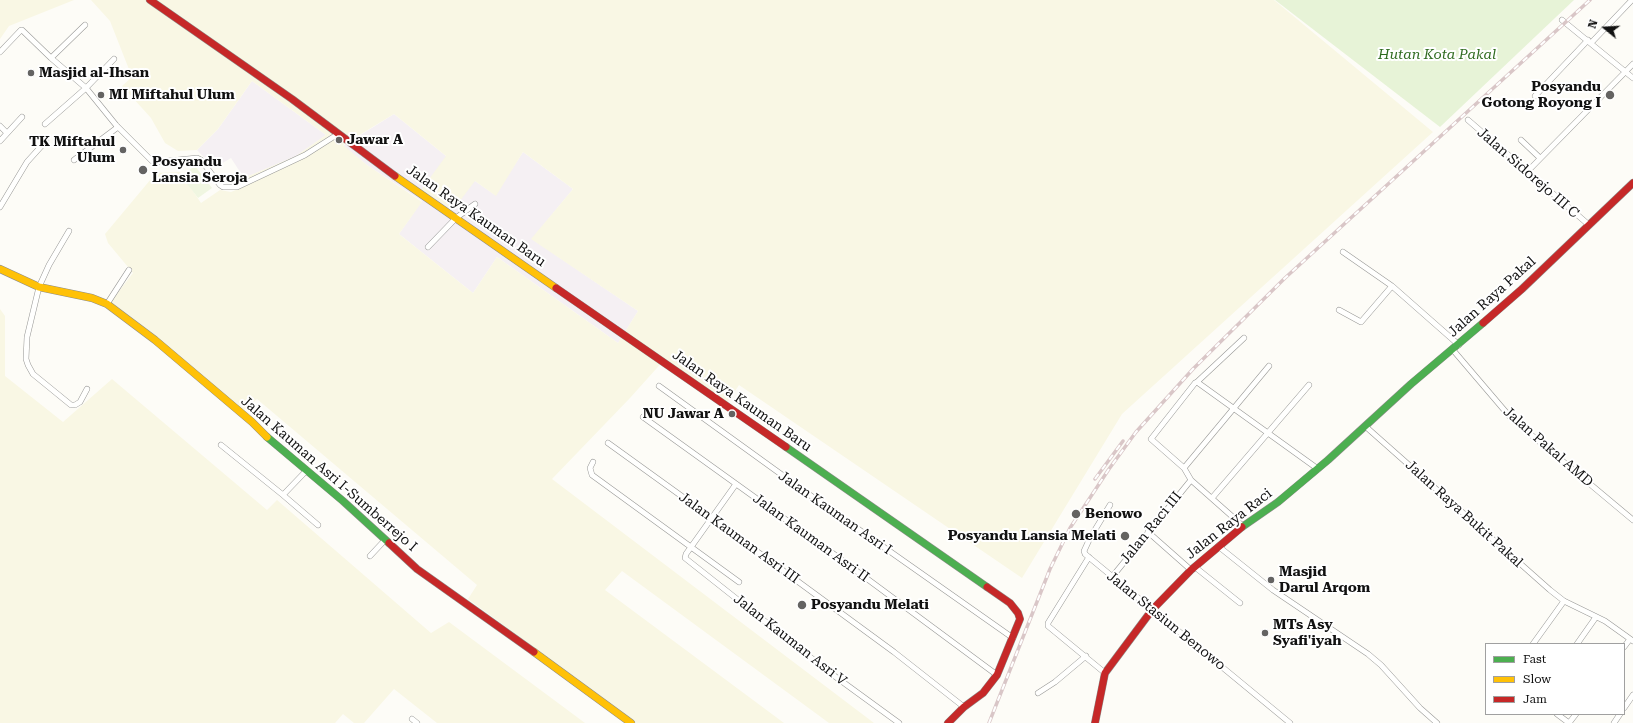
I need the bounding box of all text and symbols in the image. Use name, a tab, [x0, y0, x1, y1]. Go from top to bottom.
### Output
north arrow	[1585, 8, 1625, 48]
text: N	[1586, 18, 1601, 30]
park label: Hutan Kota Pakal	[1378, 47, 1496, 63]
place label: Masjid al-Ihsan	[39, 65, 149, 81]
marker: Masjid al-Ihsan	[26, 68, 36, 78]
place label: Posyandu Gotong Royong I	[1482, 79, 1601, 112]
place label: MI Miftahul Ulum	[109, 87, 235, 103]
marker: Posyandu Gotong Royong I	[1604, 89, 1616, 101]
marker: MI Miftahul Ulum	[96, 90, 106, 100]
street label: Jalan Sidorejo III C	[1474, 124, 1582, 222]
place label: Jawar A	[347, 132, 403, 148]
place label: TK Miftahul Ulum	[29, 134, 115, 166]
marker: Jawar A	[334, 135, 344, 145]
marker: TK Miftahul Ulum	[118, 145, 128, 155]
place label: Posyandu Lansia Seroja	[152, 154, 248, 186]
street label: Jalan Raya Kauman Baru	[403, 161, 549, 271]
marker: Posyandu Lansia Seroja	[137, 164, 149, 176]
street label: Jalan Raya Pakal	[1445, 253, 1539, 341]
street label: Jalan Raya Kauman Baru	[669, 346, 815, 456]
street label: Jalan Kauman Asri I-Sumberrejo I	[237, 393, 421, 555]
street label: Jalan Pakal AMD	[1500, 403, 1596, 491]
place label: NU Jawar A	[643, 406, 724, 422]
marker: NU Jawar A	[727, 409, 737, 419]
street label: Jalan Raya Bukit Pakal	[1402, 457, 1526, 571]
street label: Jalan Kauman Asri I	[775, 468, 895, 558]
street label: Jalan Raya Raci	[1182, 485, 1276, 563]
street label: Jalan Raci III	[1117, 488, 1185, 568]
street label: Jalan Kauman Asri III	[675, 489, 803, 587]
street label: Jalan Kauman Asri II	[750, 490, 872, 586]
place label: Benowo	[1085, 506, 1142, 522]
marker: Benowo	[1070, 508, 1082, 520]
place label: Posyandu Lansia Melati	[948, 528, 1116, 544]
marker: Posyandu Lansia Melati	[1119, 530, 1131, 542]
place label: Masjid Darul Arqom	[1279, 564, 1370, 596]
street label: Jalan Stasiun Benowo	[1103, 568, 1229, 674]
marker: Masjid Darul Arqom	[1266, 575, 1276, 585]
street label: Jalan Kauman Asri V	[730, 591, 850, 689]
place label: Posyandu Melati	[811, 597, 929, 613]
marker: Posyandu Melati	[796, 599, 808, 611]
place label: MTs Asy Syafi'iyah	[1273, 617, 1342, 650]
marker: MTs Asy Syafi'iyah	[1260, 628, 1270, 638]
legend	[1485, 643, 1625, 715]
text: Fast	[1523, 652, 1546, 666]
text: Slow	[1523, 672, 1551, 686]
text: Jam	[1523, 692, 1547, 706]

